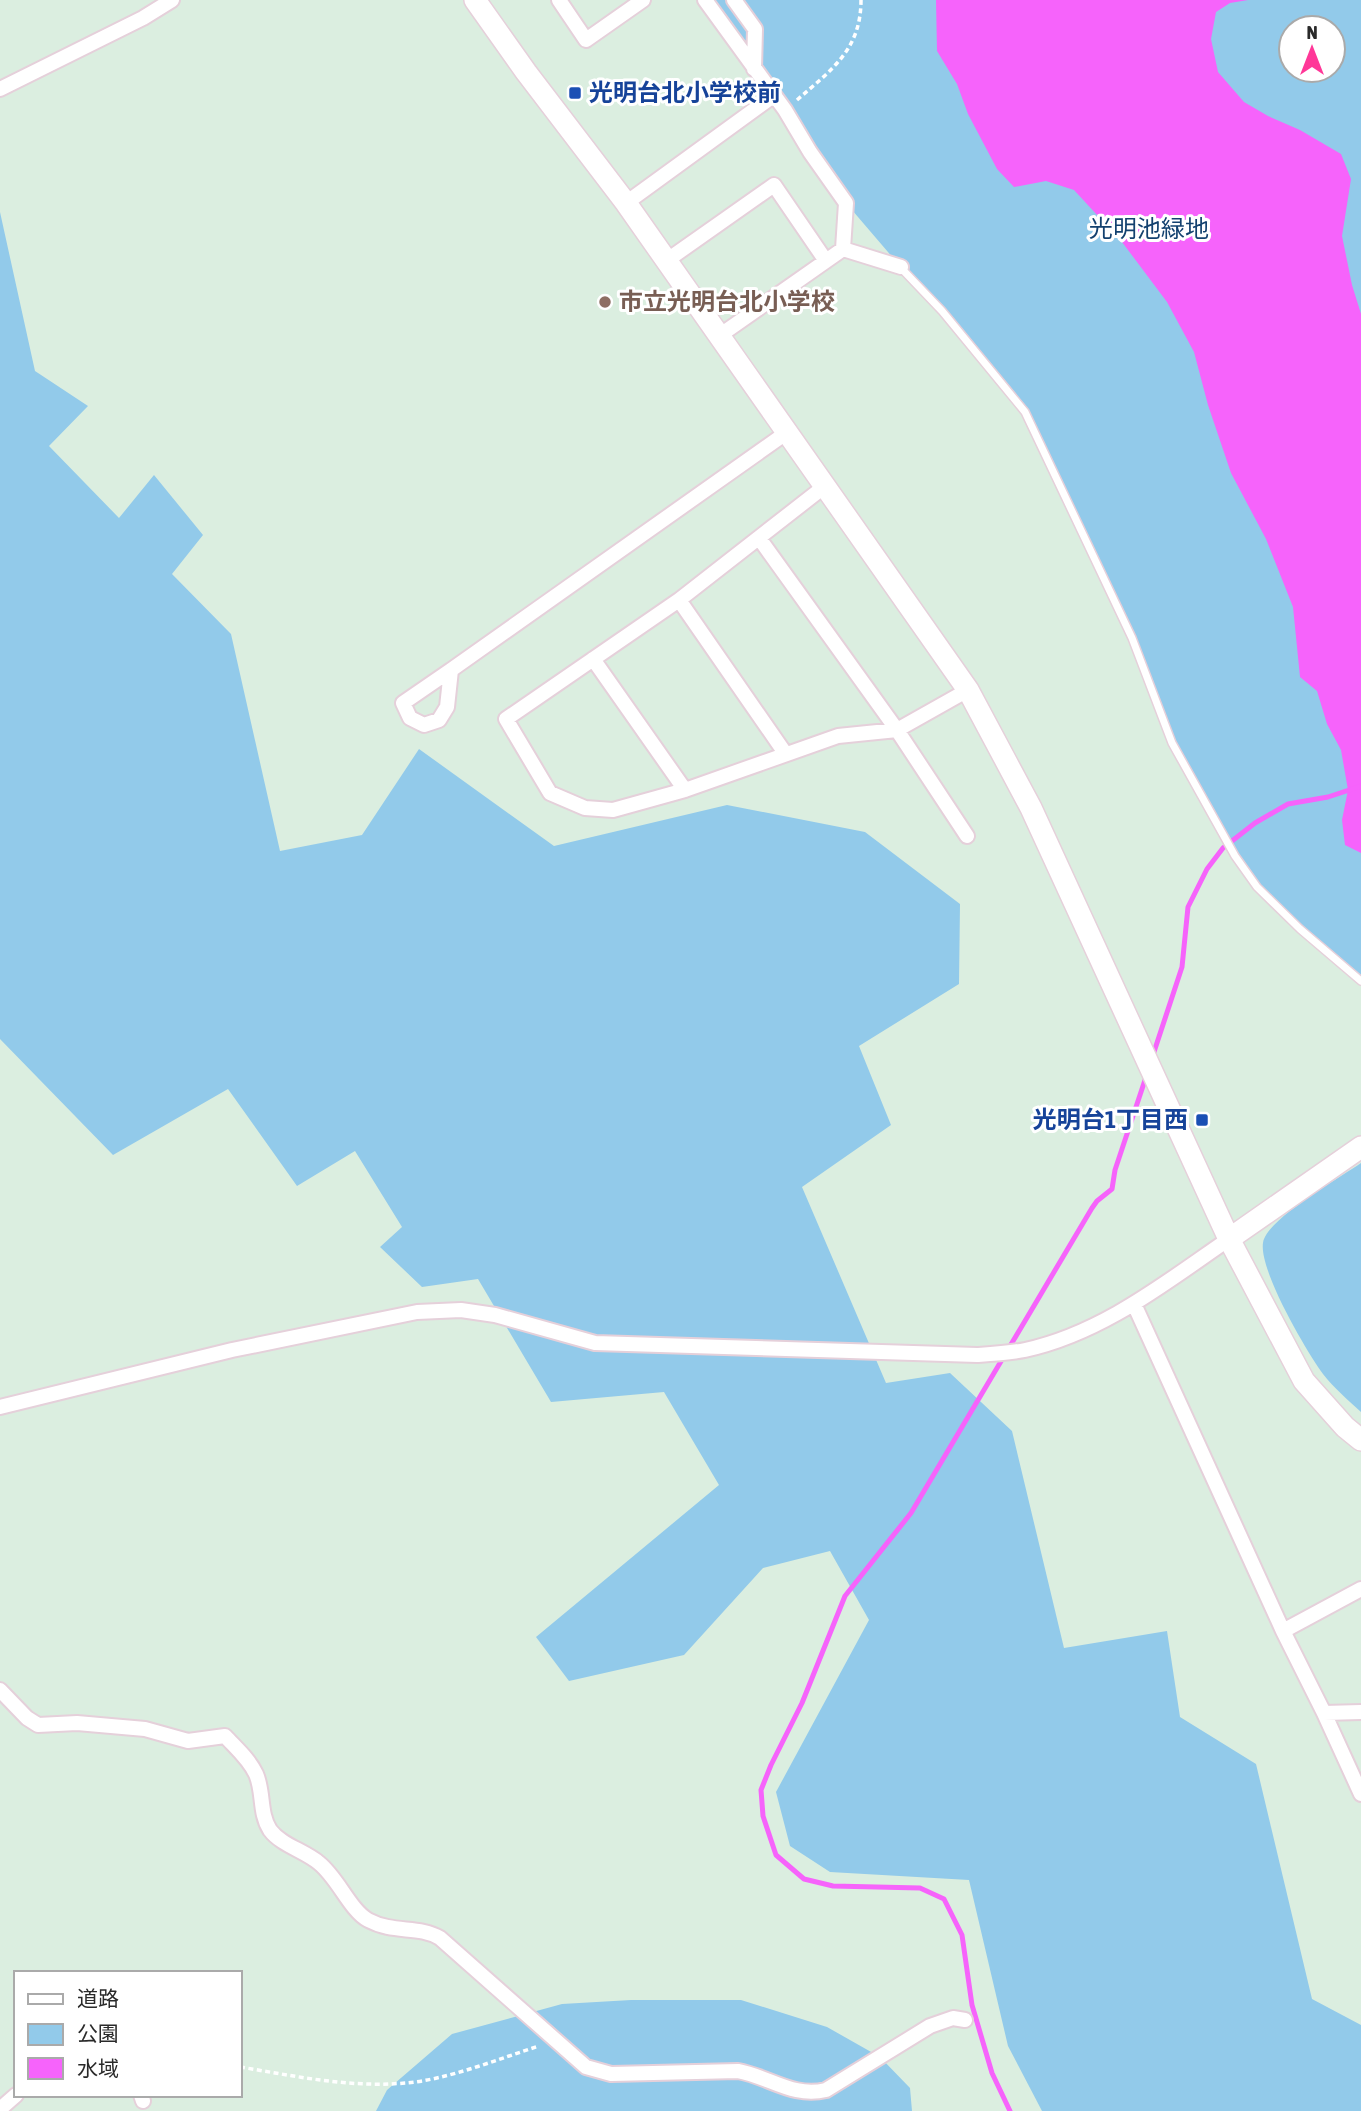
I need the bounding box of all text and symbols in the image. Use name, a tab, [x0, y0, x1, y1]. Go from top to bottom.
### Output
north arrow	[1277, 14, 1347, 84]
text: N	[1306, 21, 1318, 43]
place label: 光明台北小学校前	[589, 79, 781, 106]
marker: 光明台北小学校前	[567, 85, 583, 101]
park label: 光明池緑地	[1089, 215, 1209, 242]
place label: 市立光明台北小学校	[619, 288, 835, 315]
marker: 市立光明台北小学校	[597, 294, 613, 310]
place label: 光明台1丁目西	[1033, 1106, 1188, 1133]
marker: 光明台1丁目西	[1194, 1112, 1210, 1128]
legend	[14, 1971, 242, 2097]
text: 道路	[77, 1986, 119, 2010]
text: 公園	[77, 2021, 119, 2045]
text: 水域	[77, 2056, 119, 2080]

